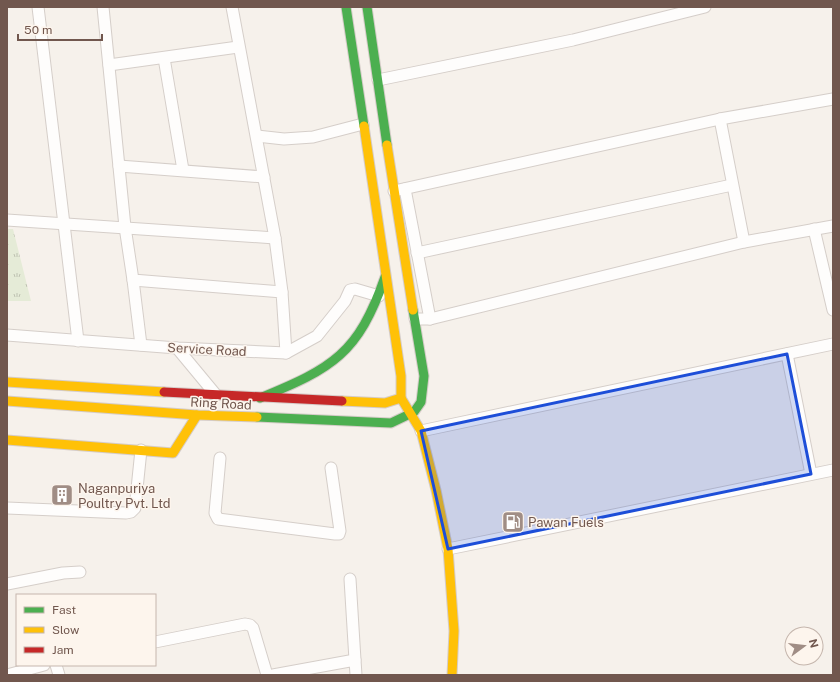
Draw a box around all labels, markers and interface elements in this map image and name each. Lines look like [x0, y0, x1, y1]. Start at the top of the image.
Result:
scale bar [18, 16, 102, 42]
text: 50 m [24, 23, 52, 37]
street label: Service Road [167, 340, 247, 359]
street label: Ring Road [190, 394, 252, 413]
place label: Naganpuriya Poultry Pvt. Ltd [78, 481, 171, 511]
building icon: Naganpuriya Poultry Pvt. Ltd [49, 482, 75, 508]
fuel station icon: Pawan Fuels [500, 509, 526, 535]
place label: Pawan Fuels [528, 515, 604, 530]
legend [16, 594, 156, 666]
text: Fast [52, 603, 77, 617]
text: Slow [52, 623, 80, 637]
north arrow [784, 626, 824, 666]
text: N [807, 638, 821, 649]
text: Jam [52, 643, 74, 657]

